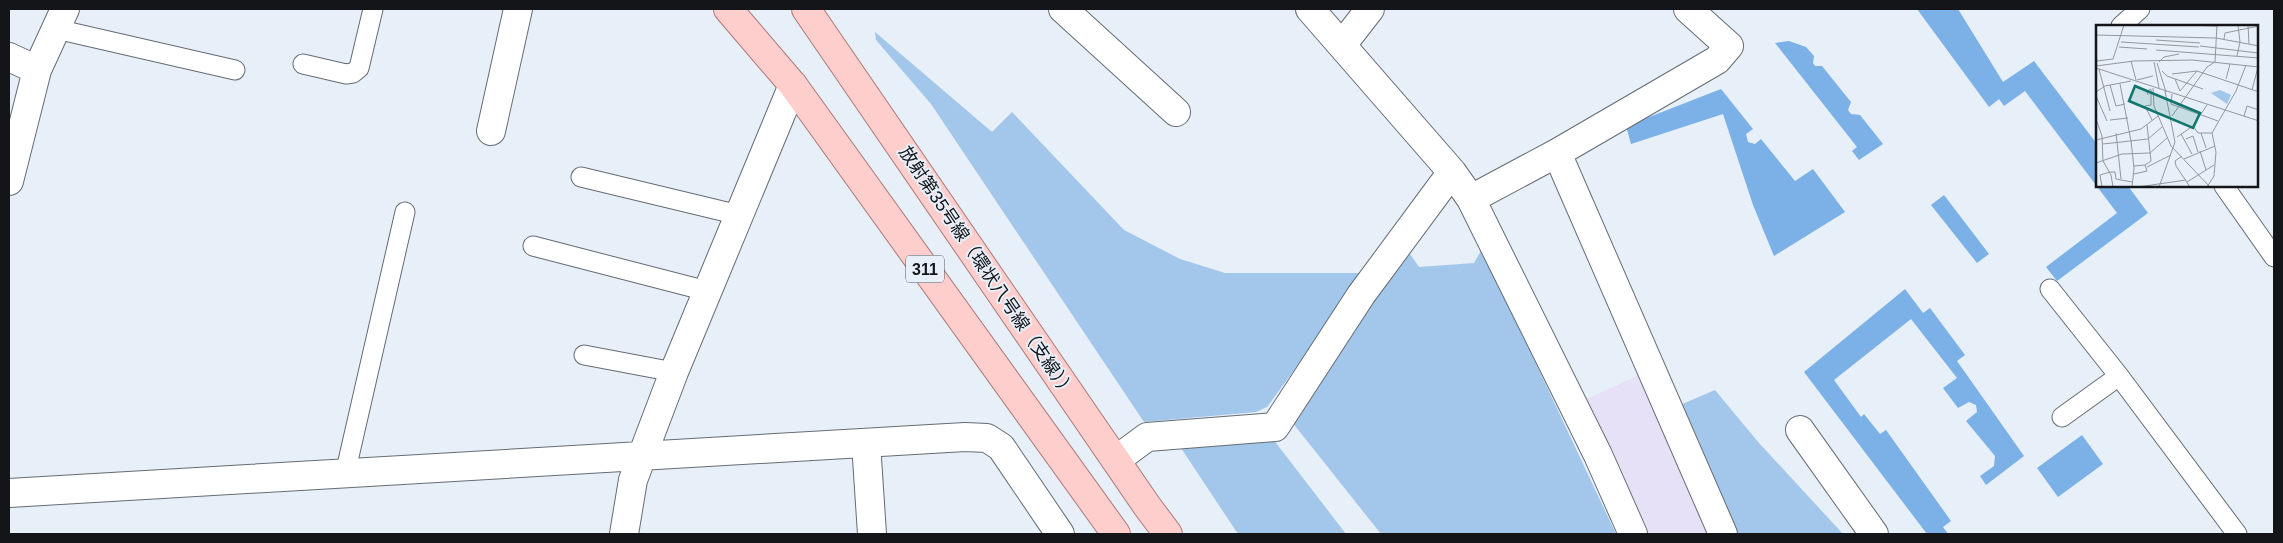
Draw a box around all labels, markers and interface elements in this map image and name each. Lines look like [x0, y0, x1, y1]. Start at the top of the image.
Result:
inset map [2096, 25, 2258, 188]
street label: 放射第35号線（環状八号線（支線）） [895, 142, 1079, 402]
road number: 311 [906, 255, 944, 282]

